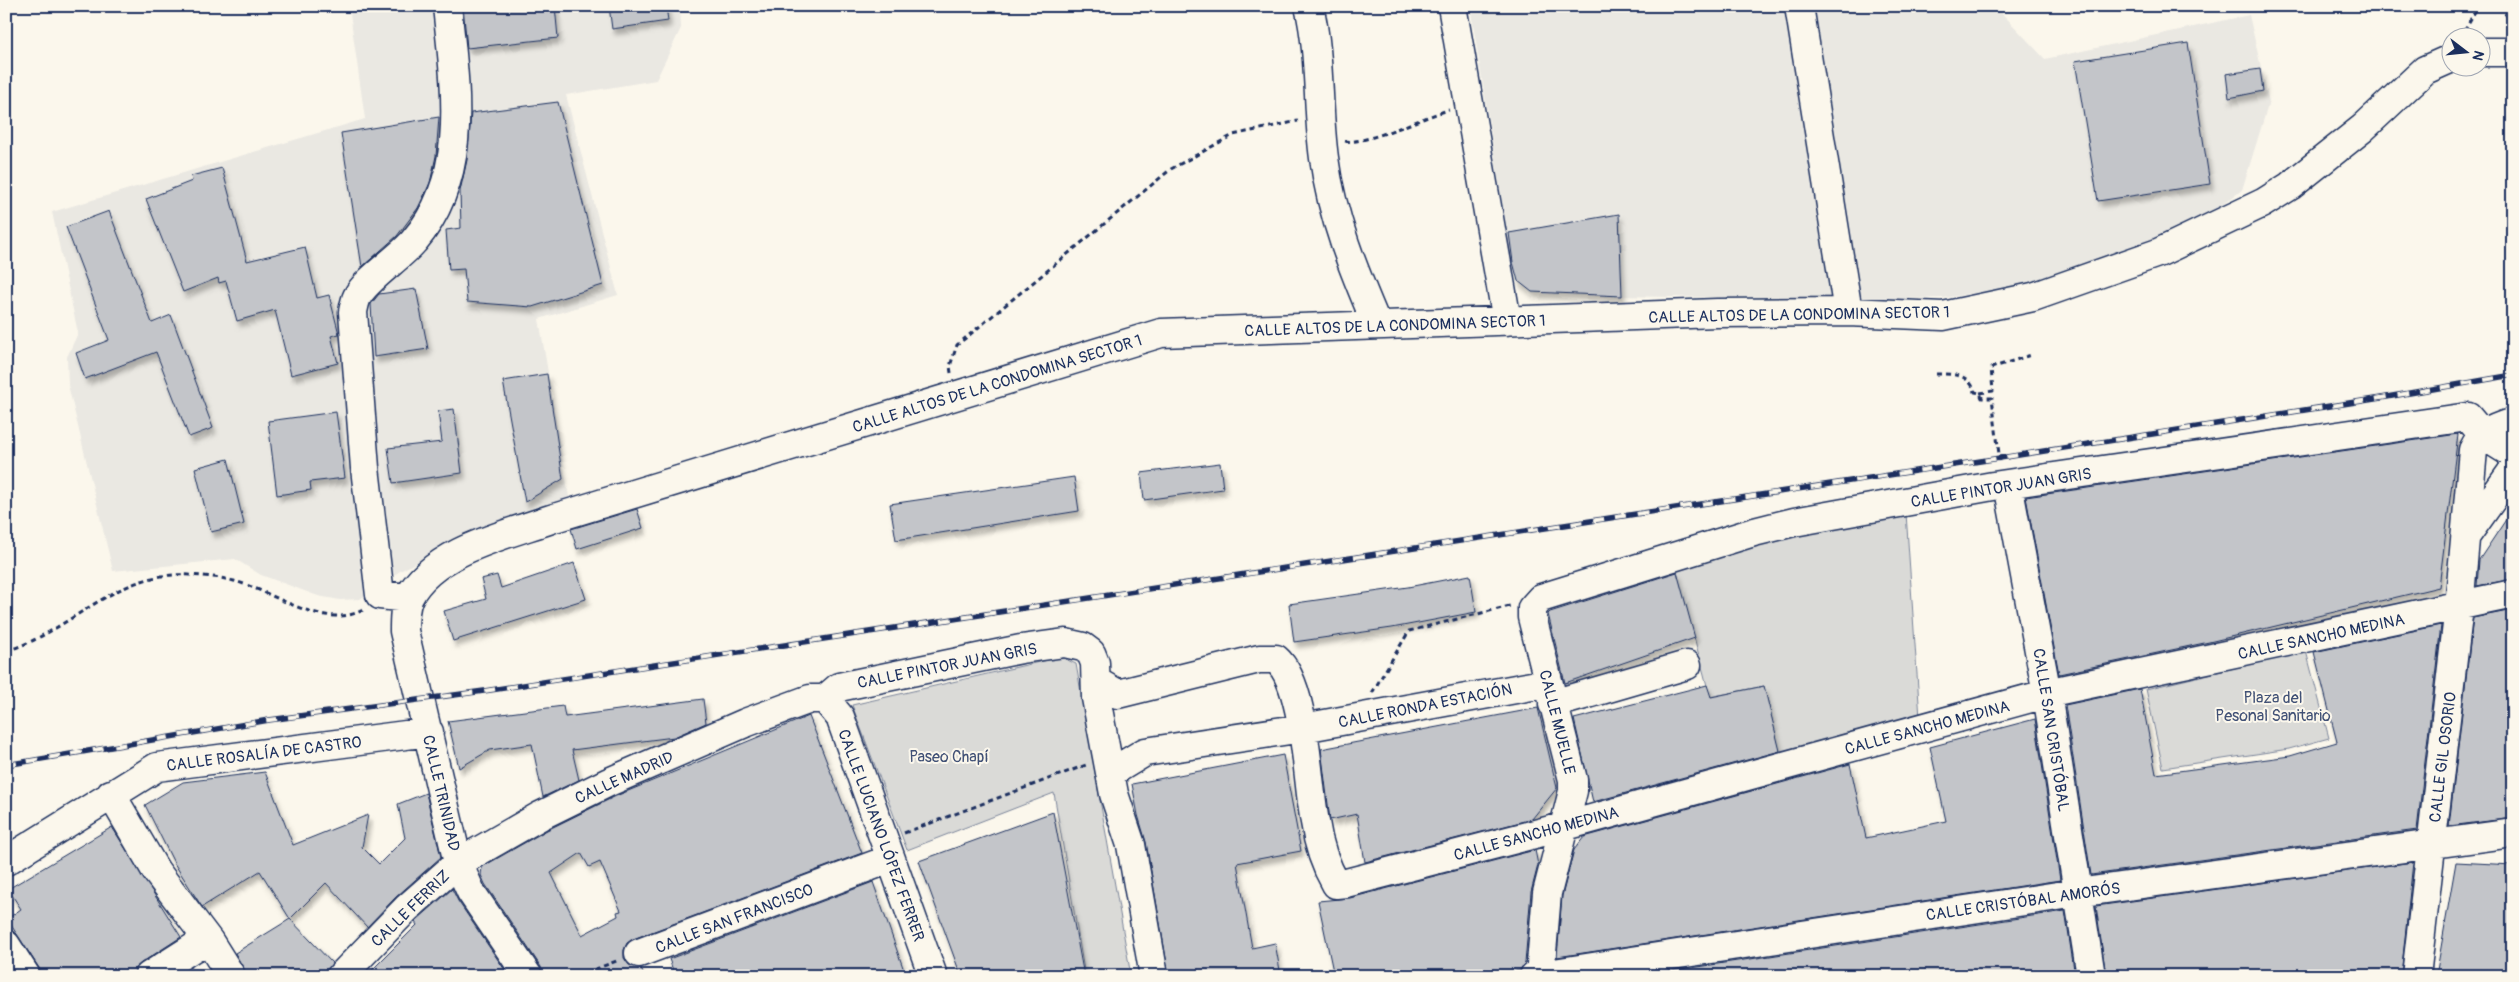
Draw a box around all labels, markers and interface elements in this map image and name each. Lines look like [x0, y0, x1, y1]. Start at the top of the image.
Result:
north arrow [2442, 28, 2492, 78]
text: N [2469, 49, 2487, 62]
street label: CALLE ALTOS DE LA CONDOMINA SECTOR 1 [1648, 302, 1950, 328]
street label: CALLE ALTOS DE LA CONDOMINA SECTOR 1 [1244, 311, 1546, 341]
street label: CALLE ALTOS DE LA CONDOMINA SECTOR 1 [850, 330, 1144, 438]
street label: CALLE PINTOR JUAN GRIS [1909, 464, 2093, 512]
street label: CALLE SANCHO MEDINA [2236, 610, 2406, 664]
street label: CALLE PINTOR JUAN GRIS [856, 639, 1039, 693]
street label: CALLE SAN CRISTÓBAL [2028, 647, 2075, 813]
street label: CALLE MUELLE [1534, 668, 1580, 777]
street label: CALLE RONDA ESTACIÓN [1336, 678, 1514, 733]
park label: Plaza del Pesonal Sanitario [2215, 688, 2331, 726]
street label: CALLE GIL OSORIO [2425, 691, 2461, 823]
street label: CALLE SANCHO MEDINA [1843, 696, 2012, 760]
street label: CALLE LUCIANO LÓPEZ FERRER [833, 726, 930, 944]
street label: CALLE ROSALÍA DE CASTRO [165, 732, 363, 776]
street label: CALLE TRINIDAD [418, 733, 464, 853]
street label: CALLE MADRID [572, 747, 677, 809]
park label: Paseo Chapí [909, 747, 989, 767]
street label: CALLE SANCHO MEDINA [1452, 802, 1621, 866]
street label: CALLE FERRIZ [367, 866, 454, 951]
street label: CALLE CRISTÓBAL AMORÓS [1924, 877, 2122, 926]
street label: CALLE SAN FRANCISCO [653, 880, 816, 958]

